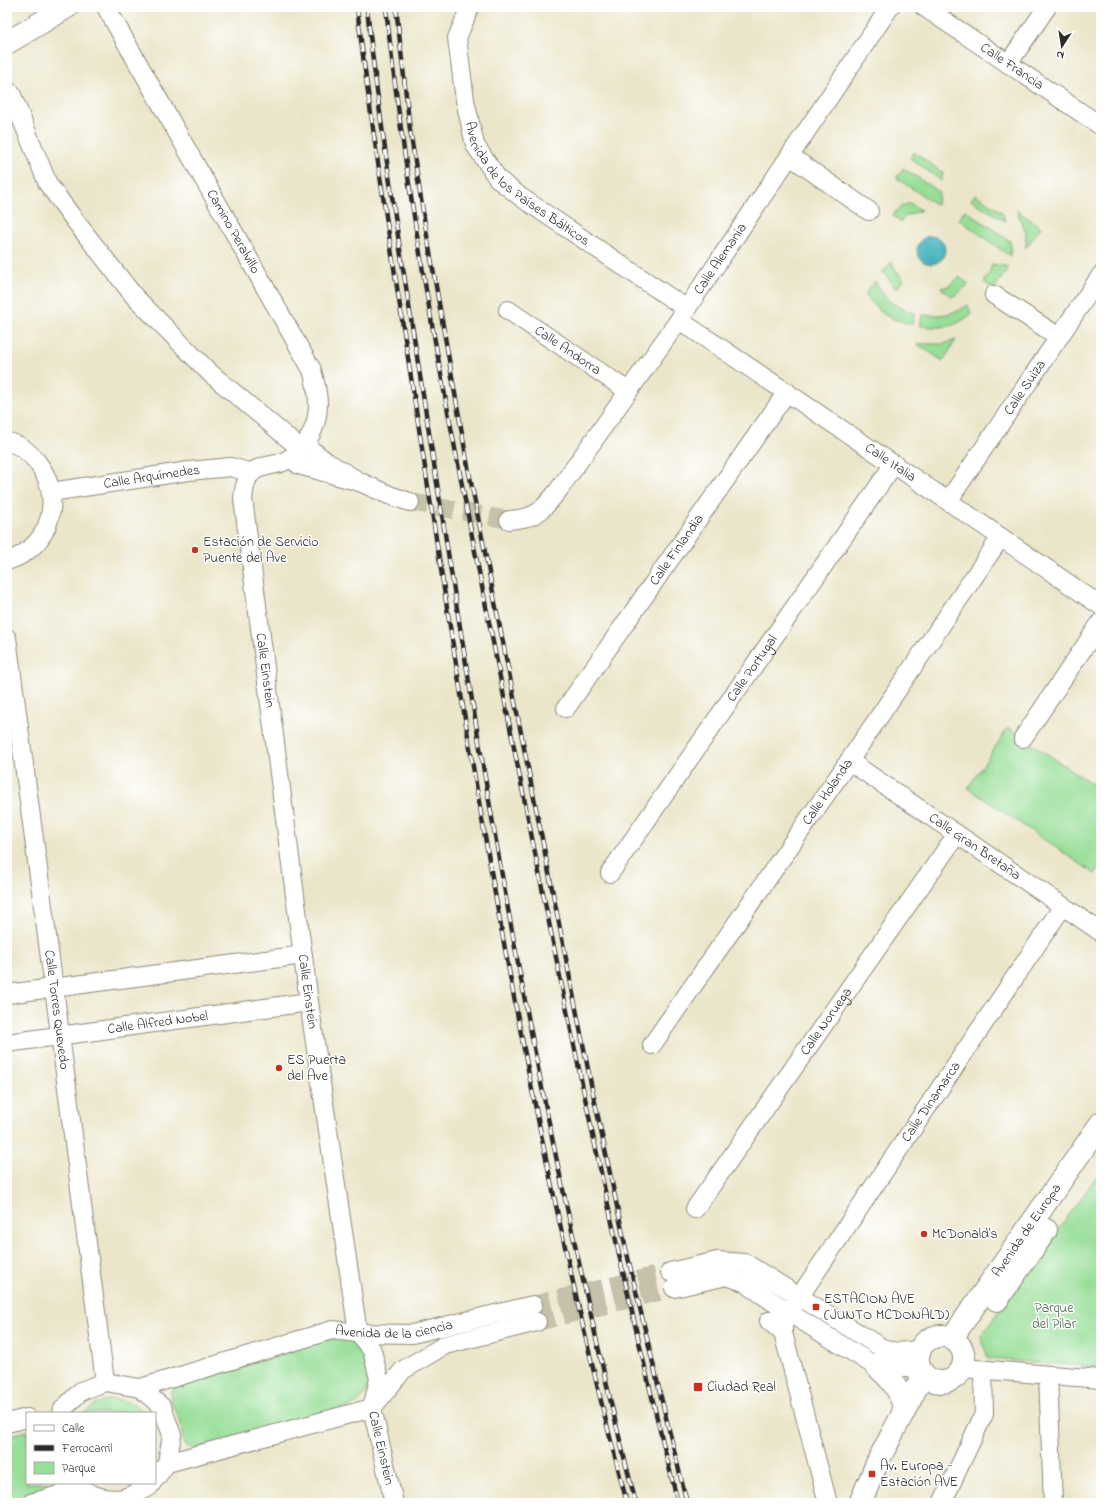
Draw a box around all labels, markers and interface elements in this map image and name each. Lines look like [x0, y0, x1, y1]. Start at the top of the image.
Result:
north arrow [1042, 26, 1082, 66]
street label: Calle Francia [976, 37, 1048, 95]
text: N [1055, 46, 1065, 63]
street label: Avenida de los Países Bálticos [460, 119, 594, 251]
street label: Camino Peralvillo [201, 185, 266, 277]
street label: Calle Alemania [689, 219, 752, 299]
street label: Calle Andorra [530, 320, 605, 380]
street label: Calle Suiza [999, 356, 1051, 419]
street label: Calle Italia [861, 438, 920, 487]
street label: Calle Arquímedes [102, 459, 201, 494]
street label: Calle Finlandia [644, 510, 709, 590]
place label: Estación de Servicio Puente del Ave [203, 532, 318, 569]
marker: Estación de Servicio Puente del Ave [190, 545, 200, 555]
street label: Calle Portugal [721, 631, 783, 706]
street label: Calle Einstein [250, 632, 281, 709]
street label: Calle Holanda [797, 754, 858, 830]
street label: Calle Gran Bretaña [924, 807, 1025, 885]
street label: Calle Torres Quevedo [38, 948, 75, 1071]
street label: Calle Einstein [292, 953, 323, 1030]
street label: Calle Noruega [795, 983, 857, 1060]
street label: Calle Alfred Nobel [106, 1005, 209, 1040]
place label: ES Puerta del Ave [287, 1050, 346, 1087]
street label: Calle Dinamarca [896, 1057, 966, 1146]
marker: ES Puerta del Ave [274, 1063, 284, 1073]
street label: Avenida de Europa [987, 1179, 1067, 1282]
place label: McDonald's [932, 1224, 998, 1245]
marker: McDonald's [919, 1229, 929, 1239]
place label: ESTACION AVE (JUNTO MCDONALD) [824, 1289, 949, 1326]
park label: Parque del Pilar [1032, 1298, 1077, 1335]
marker: ESTACION AVE (JUNTO MCDONALD) [811, 1302, 821, 1312]
street label: Avenida de la ciencia [334, 1314, 455, 1344]
place label: Ciudad Real [707, 1377, 776, 1398]
marker: Ciudad Real [692, 1381, 704, 1393]
street label: Calle Einstein [363, 1409, 400, 1487]
legend [26, 1412, 156, 1484]
text: Calle [62, 1420, 85, 1438]
text: Ferrocarril [61, 1440, 112, 1458]
place label: Av. Europa - Estación AVE [880, 1456, 958, 1493]
text: Parque [62, 1460, 96, 1478]
marker: Av. Europa - Estación AVE [867, 1469, 877, 1479]

